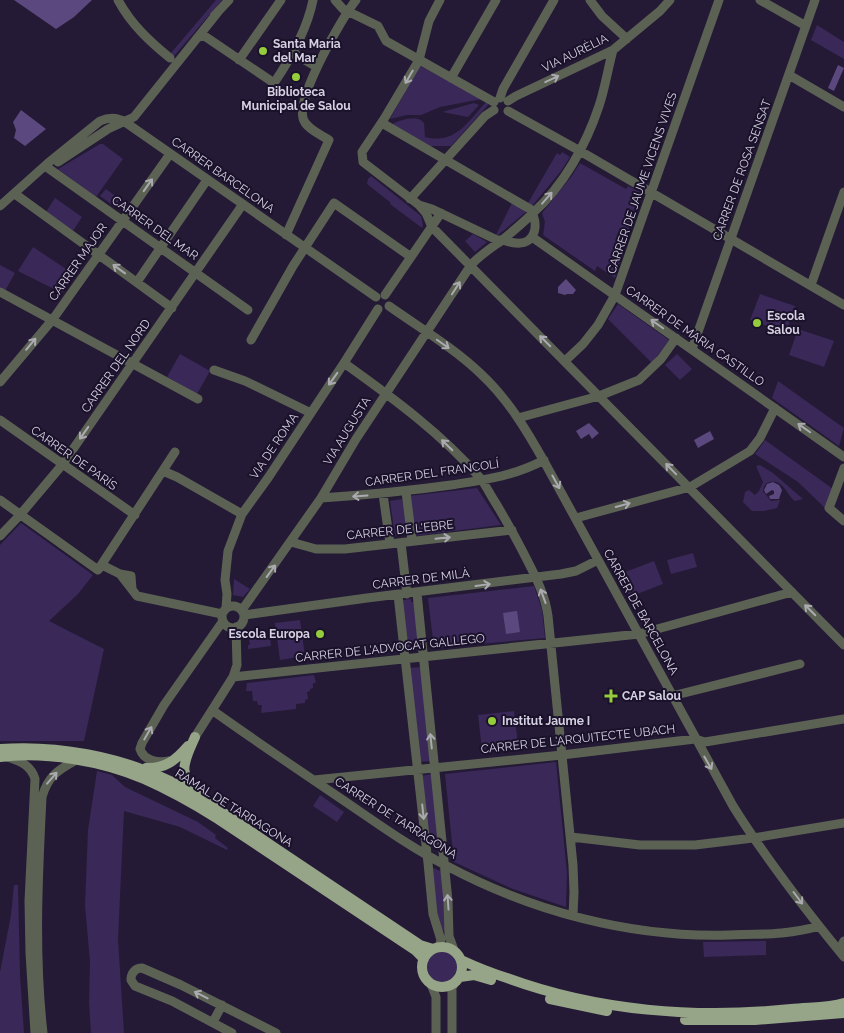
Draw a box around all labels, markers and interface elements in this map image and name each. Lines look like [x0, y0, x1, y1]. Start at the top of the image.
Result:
street label: VIA AURÈLIA [540, 31, 610, 75]
place label: Santa Maria del Mar [273, 37, 341, 65]
marker: Santa Maria del Mar [257, 45, 269, 57]
one-way arrow [403, 69, 413, 84]
marker: Biblioteca Municipal de Salou [290, 71, 302, 83]
one-way arrow [544, 74, 559, 84]
place label: Biblioteca Municipal de Salou [241, 85, 351, 113]
street label: CARRER DE JAUME VICENS VIVES [604, 90, 680, 276]
street label: CARRER DE ROSA SENSAT [710, 97, 774, 243]
street label: CARRER BARCELONA [169, 134, 277, 216]
one-way arrow [143, 178, 153, 192]
one-way arrow [541, 192, 553, 205]
street label: CARRER DEL MAR [109, 193, 201, 263]
street label: CARRER MAJOR [46, 220, 110, 303]
one-way arrow [112, 264, 126, 274]
one-way arrow [451, 282, 461, 296]
street label: CARRER DE MARIA CASTILLO [623, 283, 767, 389]
place label: Escola Salou [767, 309, 805, 337]
street label: CARRER DEL NORD [79, 316, 154, 415]
marker: Escola Salou [751, 317, 763, 329]
one-way arrow [651, 319, 664, 330]
one-way arrow [539, 334, 551, 347]
one-way arrow [26, 338, 37, 351]
one-way arrow [436, 339, 450, 349]
one-way arrow [328, 372, 338, 386]
street label: VIA AUGUSTA [320, 394, 374, 468]
street label: VIA DE ROMA [247, 410, 301, 482]
street label: CARRER DE PARÍS [28, 423, 120, 493]
one-way arrow [797, 423, 811, 433]
one-way arrow [79, 425, 89, 439]
one-way arrow [441, 439, 454, 451]
street label: CARRER DEL FRANCOLÍ [364, 457, 500, 489]
one-way arrow [665, 463, 678, 475]
one-way arrow [551, 474, 561, 488]
one-way arrow [352, 491, 368, 500]
one-way arrow [614, 500, 630, 510]
street label: CARRER DE L'EBRE [346, 517, 454, 543]
one-way arrow [435, 533, 451, 543]
street label: CARRER DE BARCELONA [601, 547, 681, 677]
one-way arrow [266, 564, 276, 578]
street label: CARRER DE MILÀ [372, 566, 470, 592]
one-way arrow [475, 579, 491, 589]
one-way arrow [538, 589, 547, 604]
one-way arrow [804, 604, 816, 616]
place label: Escola Europa [228, 627, 310, 641]
marker: Escola Europa [314, 628, 326, 640]
street label: CARRER DE L'ADVOCAT GALLEGO [295, 631, 485, 665]
marker: CAP Salou [604, 689, 618, 703]
place label: CAP Salou [622, 689, 681, 703]
place label: Institut Jaume I [502, 714, 590, 728]
marker: Institut Jaume I [486, 715, 498, 727]
street label: CARRER DE L'ARQUITECTE UBACH [480, 722, 676, 756]
one-way arrow [143, 727, 153, 741]
one-way arrow [427, 733, 436, 749]
one-way arrow [704, 755, 714, 770]
street label: RAMAL DE TARRAGONA [173, 766, 295, 850]
one-way arrow [46, 771, 58, 784]
street label: CARRER DE TARRAGONA [332, 775, 460, 861]
one-way arrow [418, 803, 428, 819]
one-way arrow [793, 891, 803, 905]
one-way arrow [443, 895, 453, 911]
one-way arrow [195, 990, 209, 1000]

